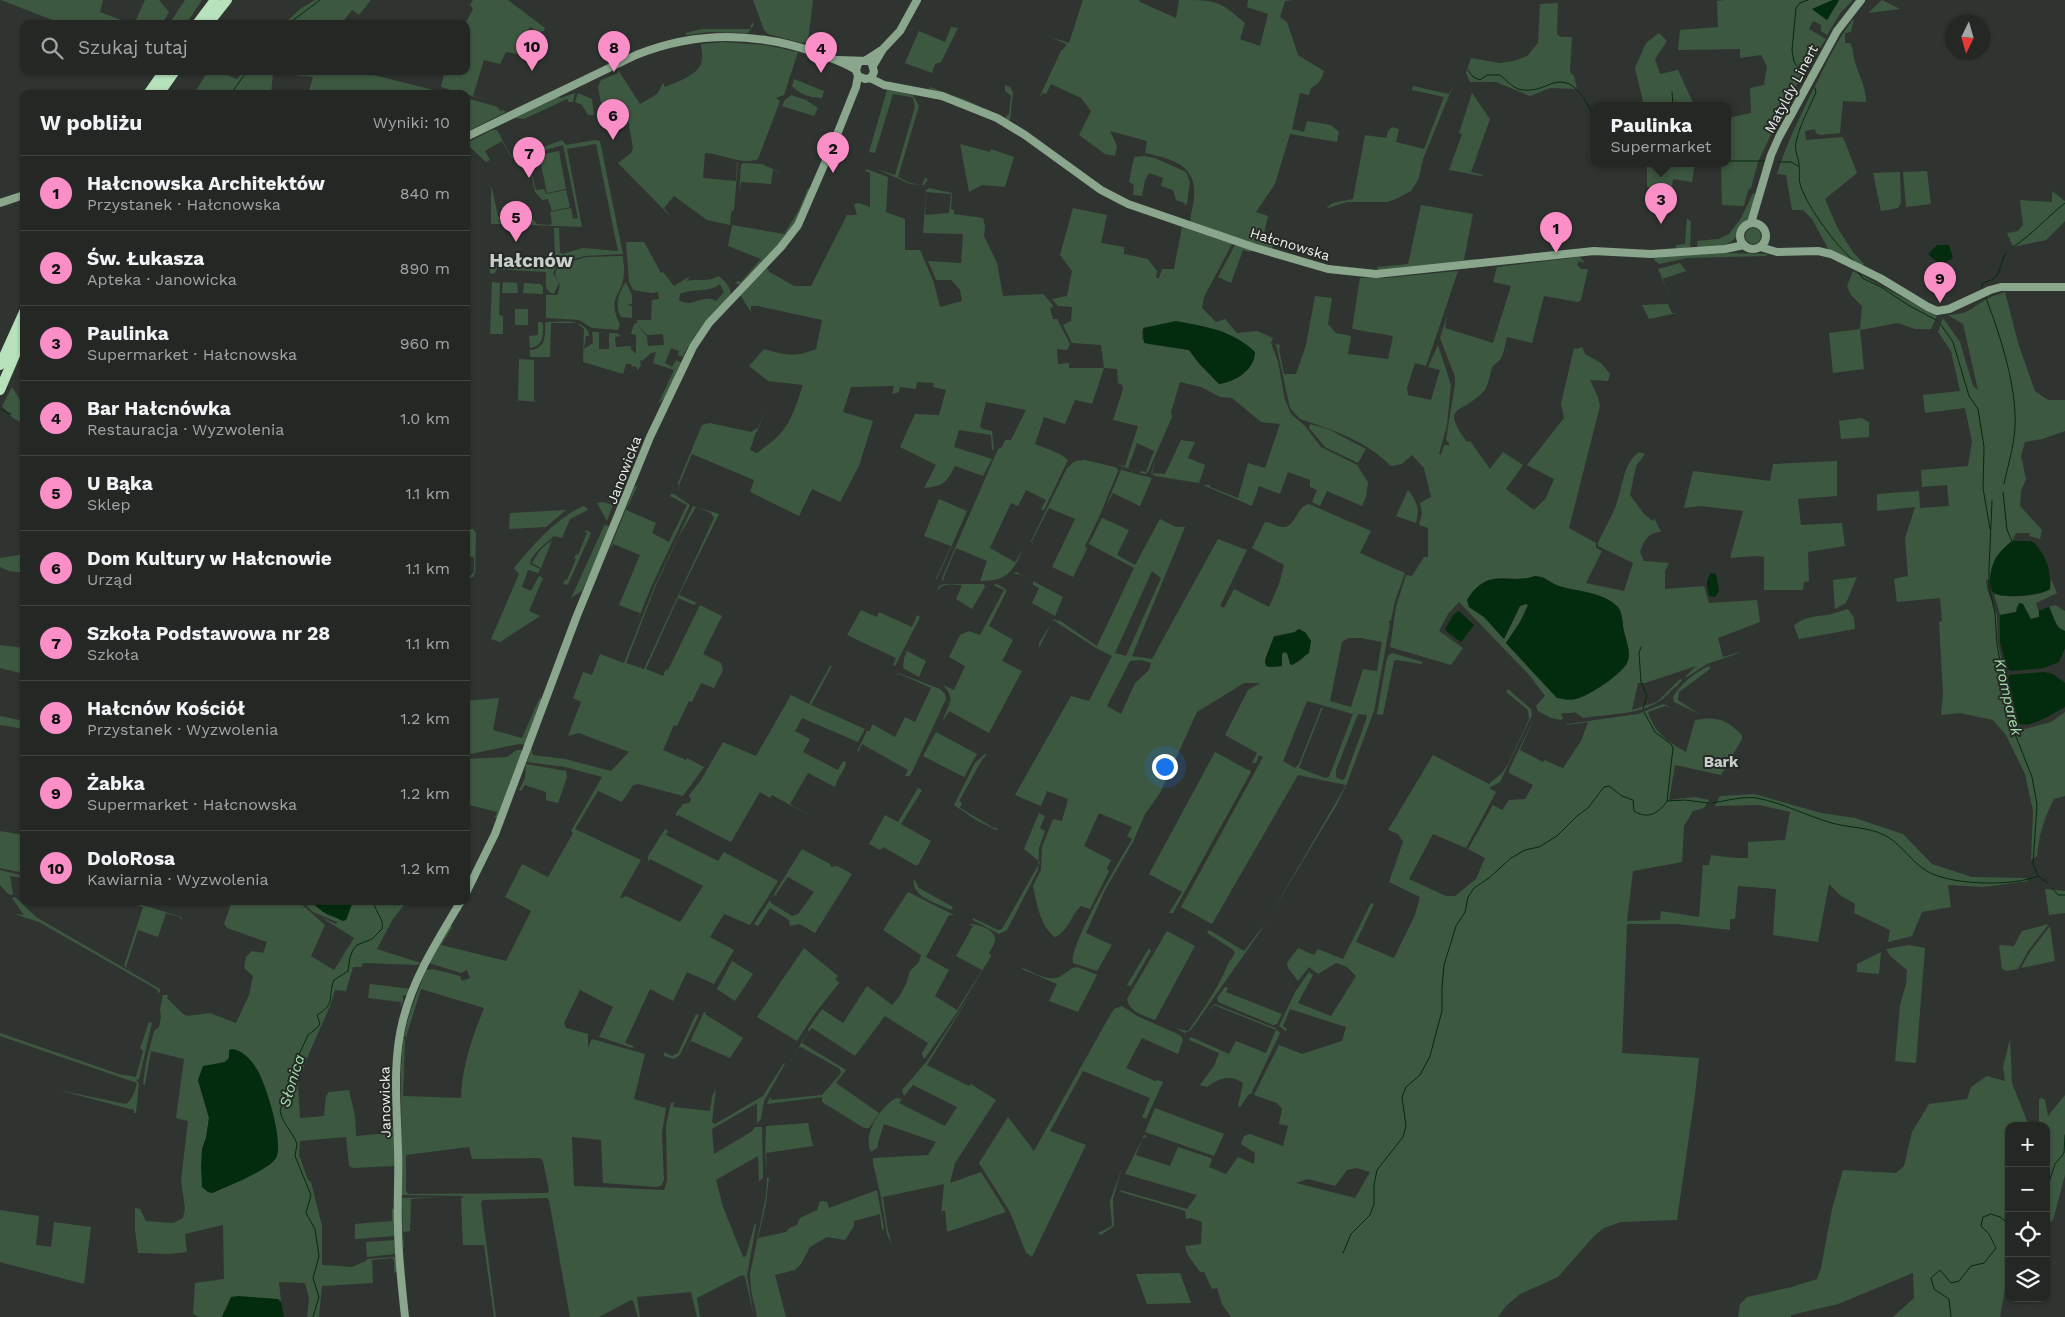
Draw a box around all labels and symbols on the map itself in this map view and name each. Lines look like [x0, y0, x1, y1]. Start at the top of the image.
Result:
north arrow [1945, 15, 1990, 60]
pin: 10 [516, 30, 548, 71]
pin: 8 [598, 31, 630, 72]
pin: 4 [805, 32, 837, 73]
street label: Matyldy Linert [1761, 42, 1821, 136]
pin: 6 [597, 99, 629, 140]
pin: 2 [817, 132, 849, 173]
pin: 7 [513, 137, 545, 178]
pin: 3 [1645, 183, 1677, 224]
pin: 5 [500, 201, 532, 242]
pin: 1 [1540, 212, 1572, 253]
street label: Hałcnowska [1248, 224, 1332, 264]
district label: Hałcnów [489, 249, 573, 272]
pin: 9 [1924, 262, 1956, 303]
street label: Janowicka [604, 434, 644, 506]
water label: Kromparek [1990, 657, 2026, 738]
district label: Bark [1704, 753, 1739, 771]
your location [1152, 754, 1178, 780]
water label: Słonica [276, 1053, 308, 1109]
street label: Janowicka [376, 1066, 394, 1138]

